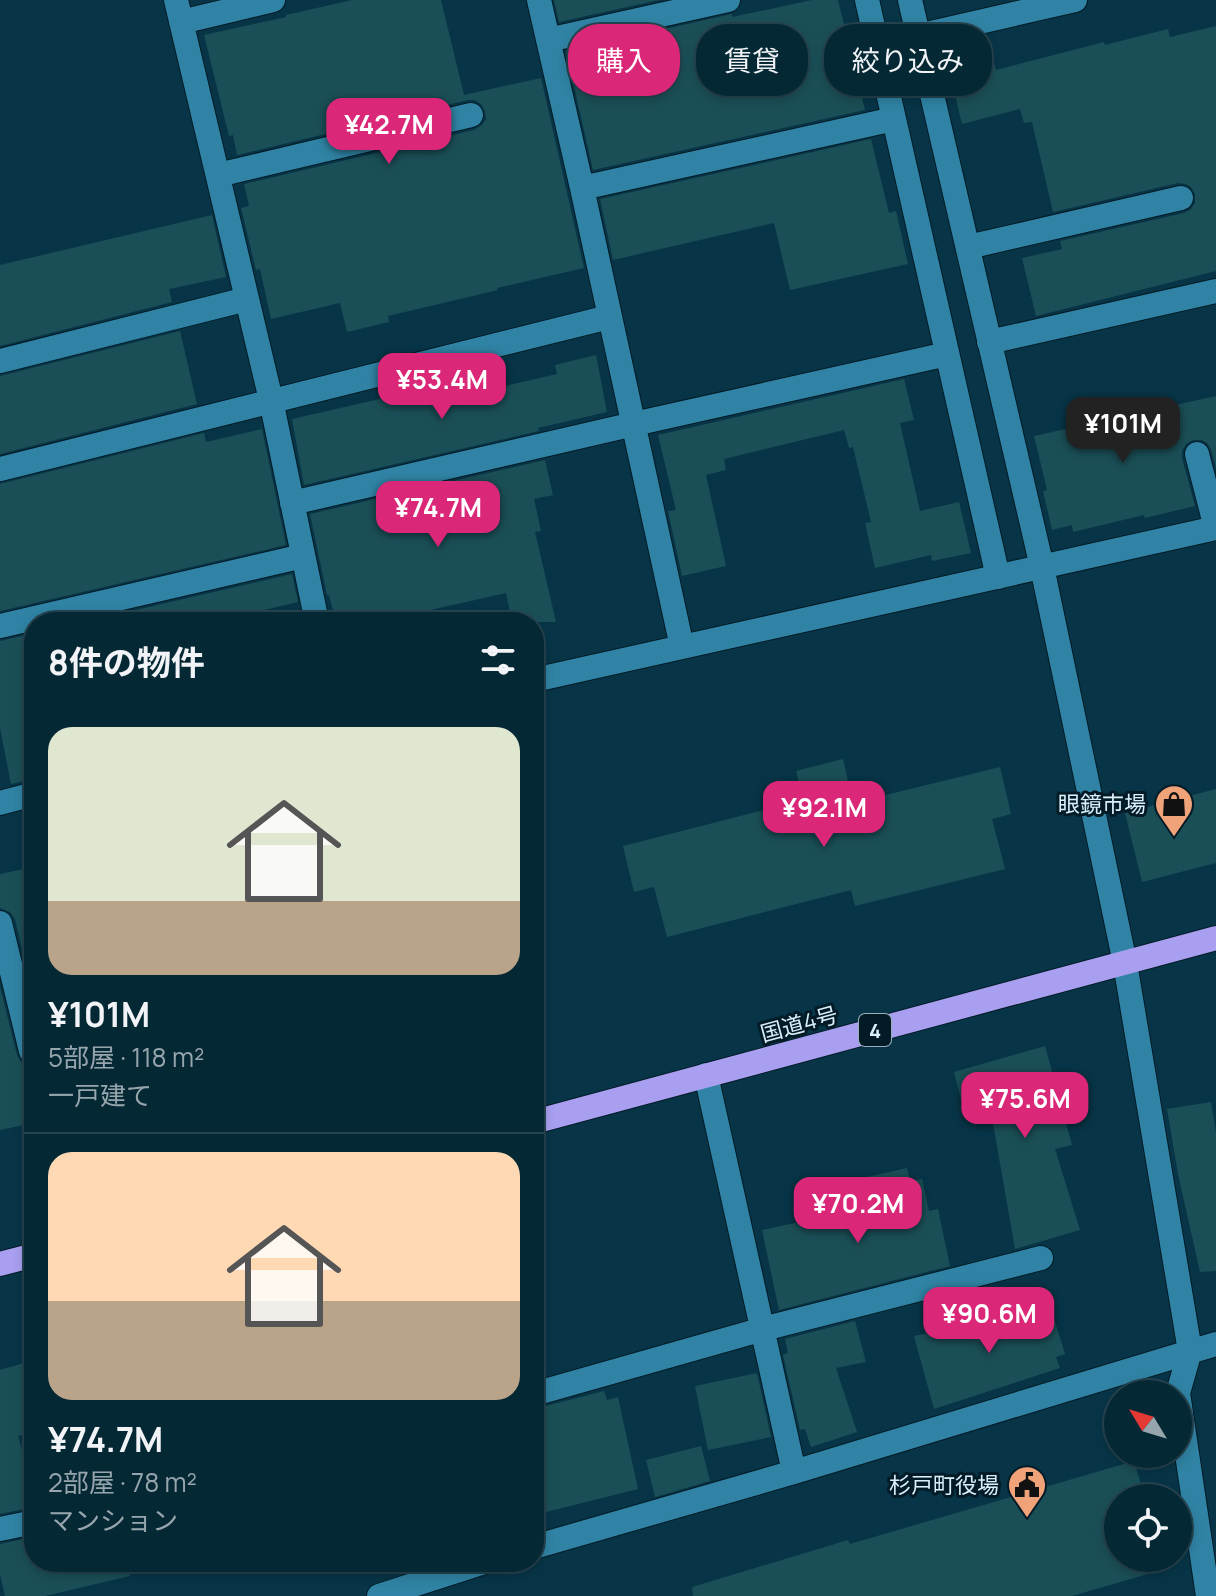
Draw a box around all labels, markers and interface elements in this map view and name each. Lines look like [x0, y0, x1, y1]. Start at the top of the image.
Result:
chip: 購入 [568, 24, 680, 96]
chip: 賃貸 [696, 24, 808, 96]
chip: 絞り込み [824, 24, 992, 96]
pin: ¥42.7M [324, 98, 454, 166]
text: ¥42.7M [344, 106, 434, 142]
pin: ¥53.4M [377, 353, 507, 421]
text: ¥53.4M [396, 361, 488, 397]
pin: ¥101M [1067, 397, 1179, 465]
text: ¥101M [1084, 405, 1162, 441]
pin: ¥74.7M [373, 481, 503, 549]
text: ¥74.7M [394, 489, 482, 525]
icon: filters [476, 638, 520, 682]
text: 8件の物件 [48, 639, 205, 685]
icon: home [212, 779, 356, 923]
pin: ¥92.1M [759, 781, 889, 849]
shop icon: 眼鏡市場 [1153, 783, 1195, 838]
text: ¥92.1M [781, 789, 867, 825]
place label: 眼鏡市場 [1058, 789, 1146, 819]
text: ¥101M [48, 991, 150, 1037]
street label: 国道4号 [757, 999, 841, 1049]
road number: 4 [859, 1014, 891, 1046]
text: 5部屋 · 118 m² [48, 1039, 204, 1075]
pin: ¥75.6M [960, 1072, 1090, 1140]
text: 一戸建て [48, 1077, 152, 1113]
text: ¥75.6M [979, 1080, 1071, 1116]
pin: ¥70.2M [793, 1177, 923, 1245]
text: ¥70.2M [812, 1185, 904, 1221]
icon: home [212, 1204, 356, 1348]
pin: ¥90.6M [924, 1287, 1054, 1355]
text: ¥90.6M [941, 1295, 1037, 1331]
north arrow [1104, 1380, 1192, 1468]
map controls [1104, 1380, 1192, 1572]
text: ¥74.7M [48, 1416, 163, 1462]
text: 2部屋 · 78 m² [48, 1464, 197, 1500]
public building icon: 杉戸町役場 [1006, 1464, 1048, 1519]
place label: 杉戸町役場 [889, 1470, 999, 1500]
button: locate [1104, 1484, 1192, 1572]
text: マンション [48, 1502, 178, 1538]

